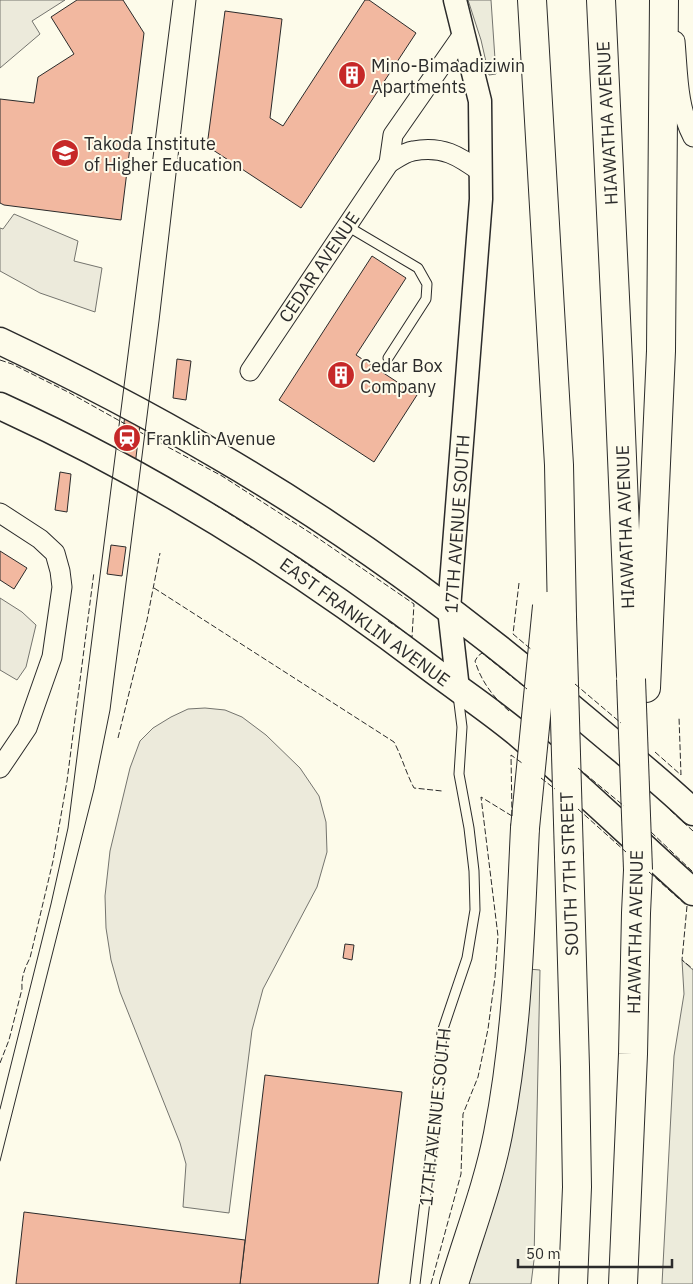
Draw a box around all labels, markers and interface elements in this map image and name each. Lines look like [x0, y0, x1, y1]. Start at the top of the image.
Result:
street label: HIAWATHA AVENUE [591, 40, 623, 206]
place label: Mino-Bimaadiziwin Apartments [371, 54, 525, 98]
building icon: Mino-Bimaadiziwin Apartments [337, 60, 367, 90]
place label: Takoda Institute of Higher Education [84, 132, 243, 176]
school or university icon: Takoda Institute of Higher Education [50, 138, 80, 168]
street label: CEDAR AVENUE [274, 207, 364, 327]
place label: Cedar Box Company [360, 354, 443, 398]
building icon: Cedar Box Company [326, 360, 356, 390]
station icon: Franklin Avenue [112, 423, 142, 453]
place label: Franklin Avenue [146, 427, 276, 450]
street label: 17TH AVENUE SOUTH [439, 434, 475, 614]
street label: HIAWATHA AVENUE [611, 445, 639, 609]
street label: EAST FRANKLIN AVENUE [275, 552, 455, 692]
street label: SOUTH 7TH STREET [555, 792, 583, 956]
street label: HIAWATHA AVENUE [622, 850, 648, 1014]
street label: 17TH AVENUE SOUTH [414, 1027, 456, 1207]
scale bar [518, 1236, 672, 1268]
text: 50 m [526, 1244, 561, 1263]

